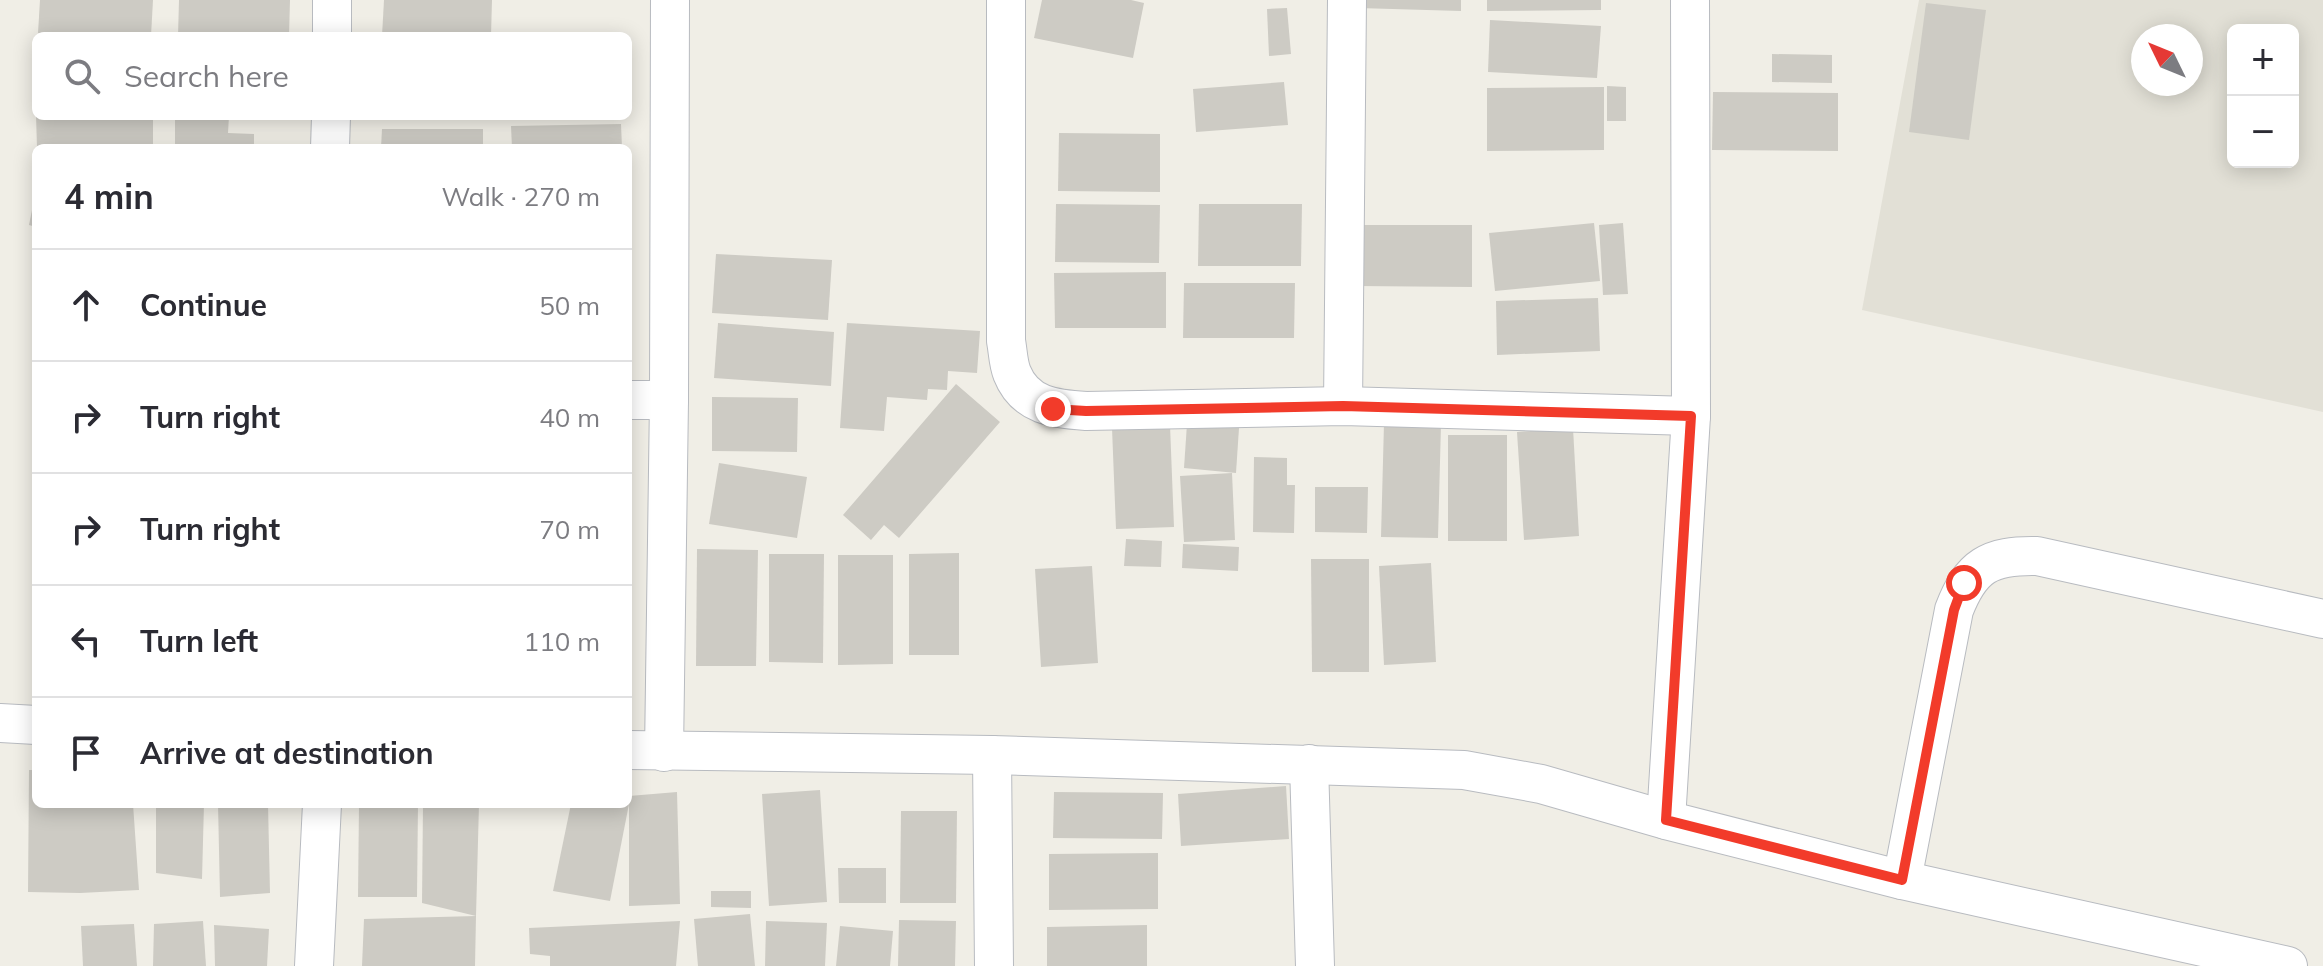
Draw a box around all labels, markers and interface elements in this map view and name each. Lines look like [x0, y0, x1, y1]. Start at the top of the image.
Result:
north arrow [2131, 24, 2203, 96]
map controls [2227, 24, 2299, 168]
button: + [2227, 24, 2299, 96]
search box [32, 32, 632, 120]
icon: search [60, 54, 104, 98]
text: Search here [124, 57, 289, 95]
button: − [2227, 96, 2299, 168]
text: 4 min [64, 175, 154, 218]
text: Walk · 270 m [441, 180, 600, 213]
icon: ahead [64, 283, 108, 327]
text: Continue [140, 286, 267, 324]
text: 50 m [539, 289, 600, 322]
route end [1035, 391, 1071, 427]
icon: right [64, 395, 108, 439]
text: Turn right [140, 398, 280, 436]
text: 40 m [539, 401, 600, 434]
icon: right [64, 507, 108, 551]
text: Turn right [140, 510, 280, 548]
text: 70 m [539, 513, 600, 546]
route start [1946, 565, 1982, 601]
icon: left [64, 619, 108, 663]
text: Turn left [140, 622, 258, 660]
text: 110 m [524, 625, 600, 658]
icon: arrive [64, 731, 108, 775]
text: Arrive at destination [140, 734, 434, 772]

